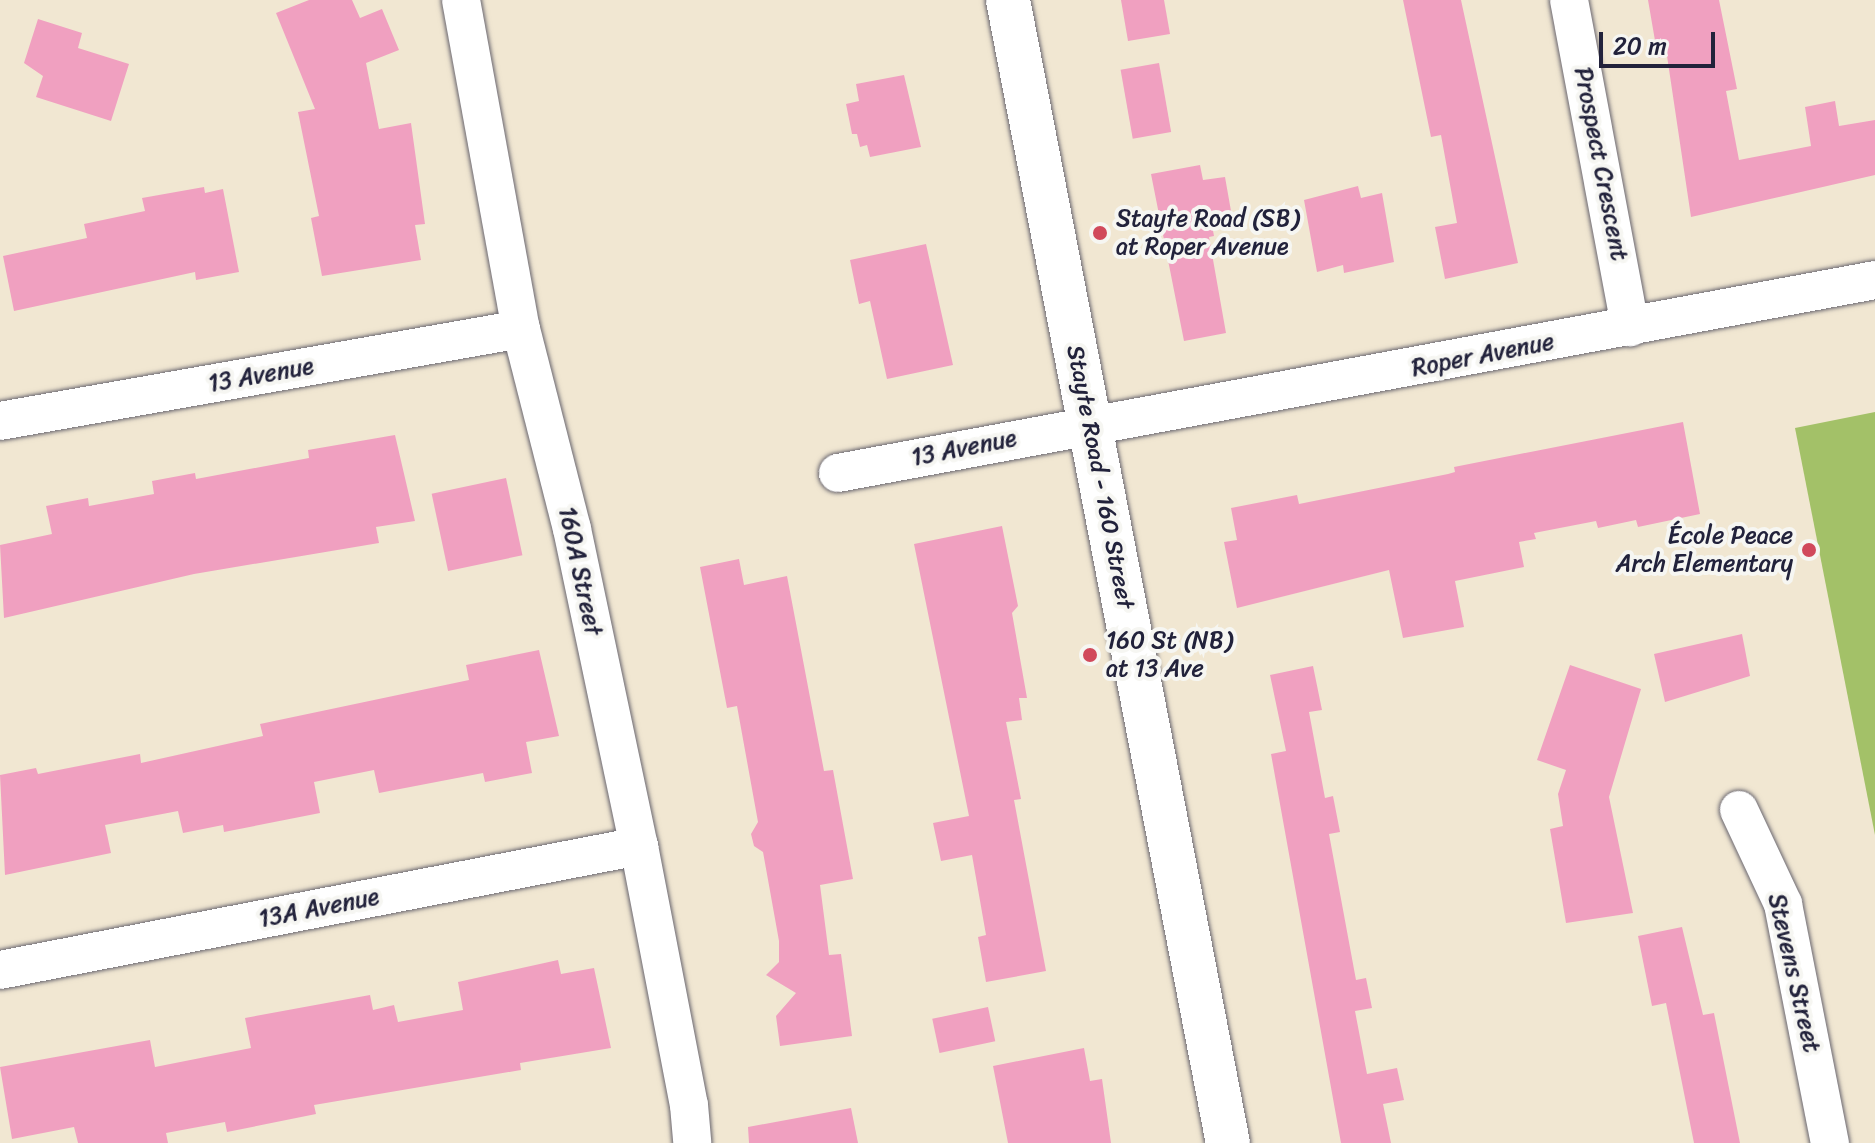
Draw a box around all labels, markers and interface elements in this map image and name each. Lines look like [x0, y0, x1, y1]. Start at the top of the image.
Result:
scale bar [1603, 16, 1719, 66]
text: 20 m [1613, 25, 1667, 67]
street label: Prospect Crescent [1568, 64, 1634, 264]
place label: Stayte Road (SB) at Roper Avenue [1116, 205, 1299, 261]
marker: Stayte Road (SB) at Roper Avenue [1091, 224, 1109, 242]
street label: Roper Avenue [1409, 327, 1557, 383]
street label: Stayte Road - 160 Street [1060, 342, 1140, 612]
street label: 13 Avenue [206, 352, 316, 398]
street label: 13 Avenue [909, 424, 1019, 472]
street label: 160A Street [552, 504, 608, 638]
place label: École Peace Arch Elementary [1616, 522, 1793, 578]
marker: École Peace Arch Elementary [1800, 541, 1818, 559]
place label: 160 St (NB) at 13 Ave [1106, 627, 1232, 683]
marker: 160 St (NB) at 13 Ave [1081, 646, 1099, 664]
street label: 13A Avenue [256, 882, 382, 934]
street label: Stevens Street [1762, 891, 1826, 1055]

